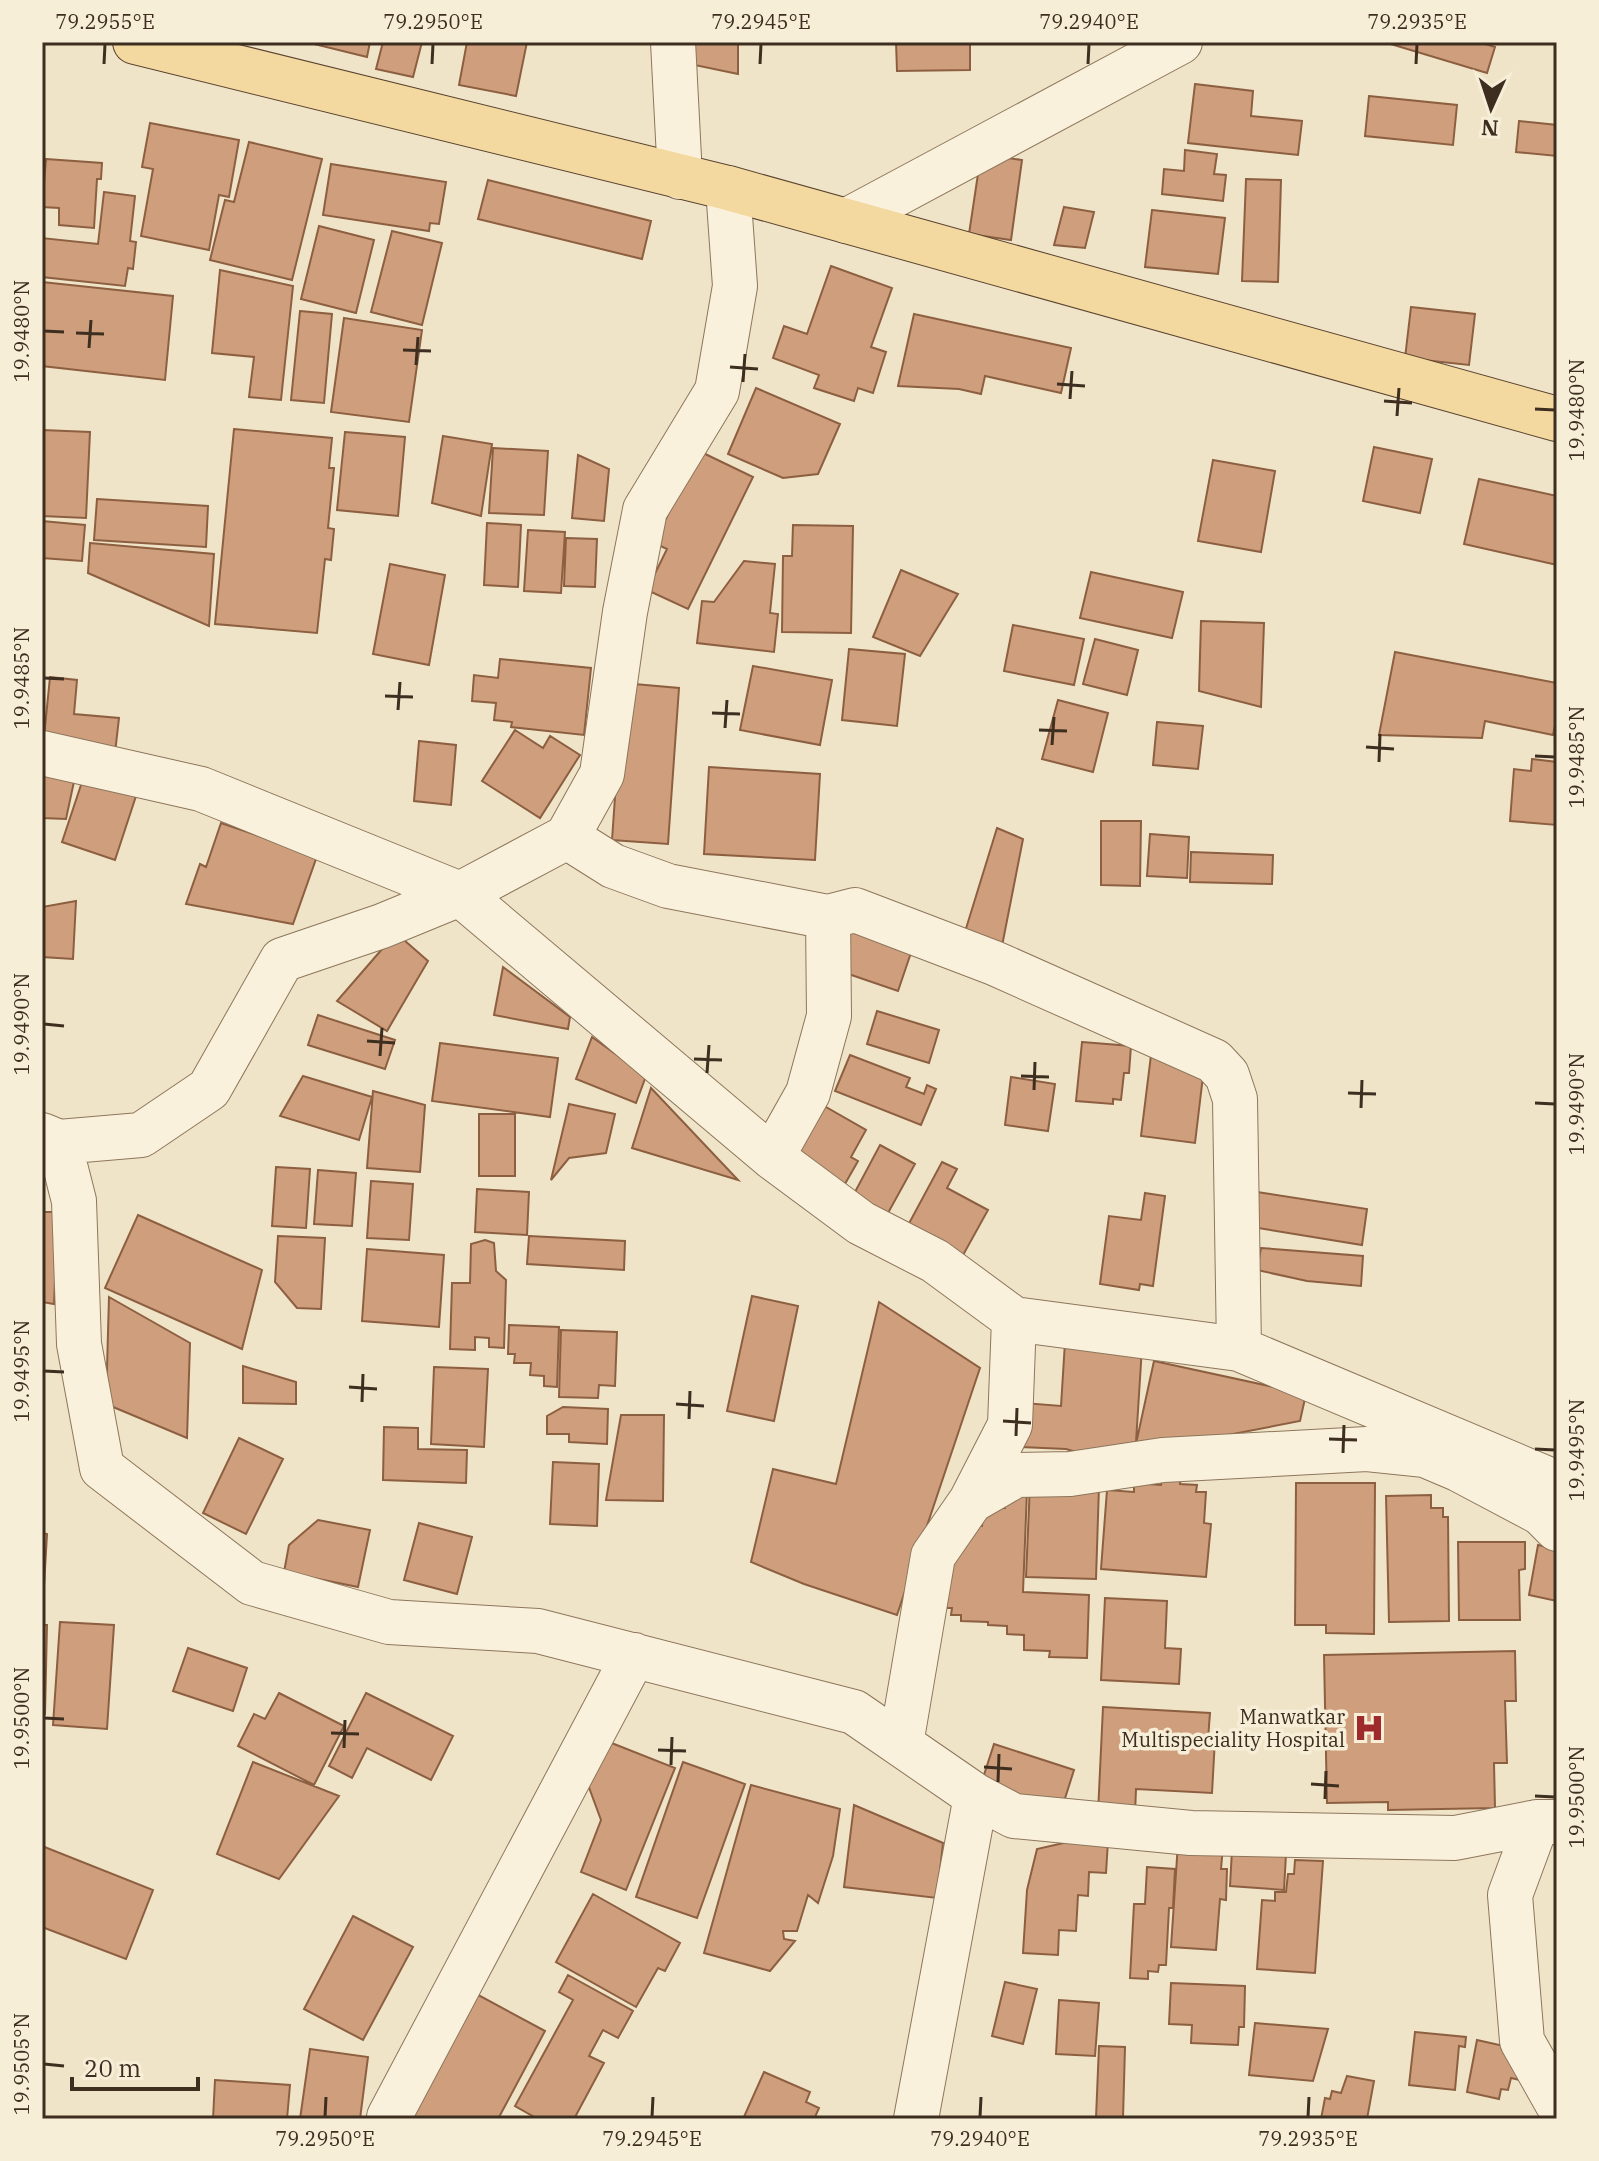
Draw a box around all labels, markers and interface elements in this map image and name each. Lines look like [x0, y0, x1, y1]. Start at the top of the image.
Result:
text: 79.2955°E [55, 8, 155, 35]
text: 79.2950°E [383, 8, 483, 35]
text: 79.2945°E [711, 8, 811, 35]
text: 79.2940°E [1039, 8, 1139, 35]
text: 79.2935°E [1367, 8, 1467, 35]
north arrow [1451, 68, 1531, 148]
text: N [1480, 114, 1499, 143]
text: 19.9480°N [8, 280, 35, 382]
text: 19.9480°N [1563, 359, 1590, 461]
text: 19.9485°N [8, 627, 35, 729]
text: 19.9485°N [1563, 706, 1590, 808]
text: 19.9490°N [8, 973, 35, 1075]
text: 19.9490°N [1563, 1053, 1590, 1155]
text: 19.9495°N [8, 1320, 35, 1422]
text: 19.9495°N [1563, 1399, 1590, 1501]
text: 19.9500°N [8, 1667, 35, 1769]
place label: Manwatkar Multispeciality Hospital [1121, 1703, 1345, 1753]
hospital icon: Manwatkar Multispeciality Hospital [1352, 1711, 1386, 1745]
text: 19.9500°N [1563, 1746, 1590, 1848]
text: 19.9505°N [8, 2013, 35, 2115]
scale bar [72, 2041, 198, 2091]
text: 20 m [84, 2052, 141, 2084]
text: 79.2950°E [275, 2125, 375, 2152]
text: 79.2945°E [602, 2125, 702, 2152]
text: 79.2940°E [930, 2125, 1030, 2152]
text: 79.2935°E [1258, 2125, 1358, 2152]

